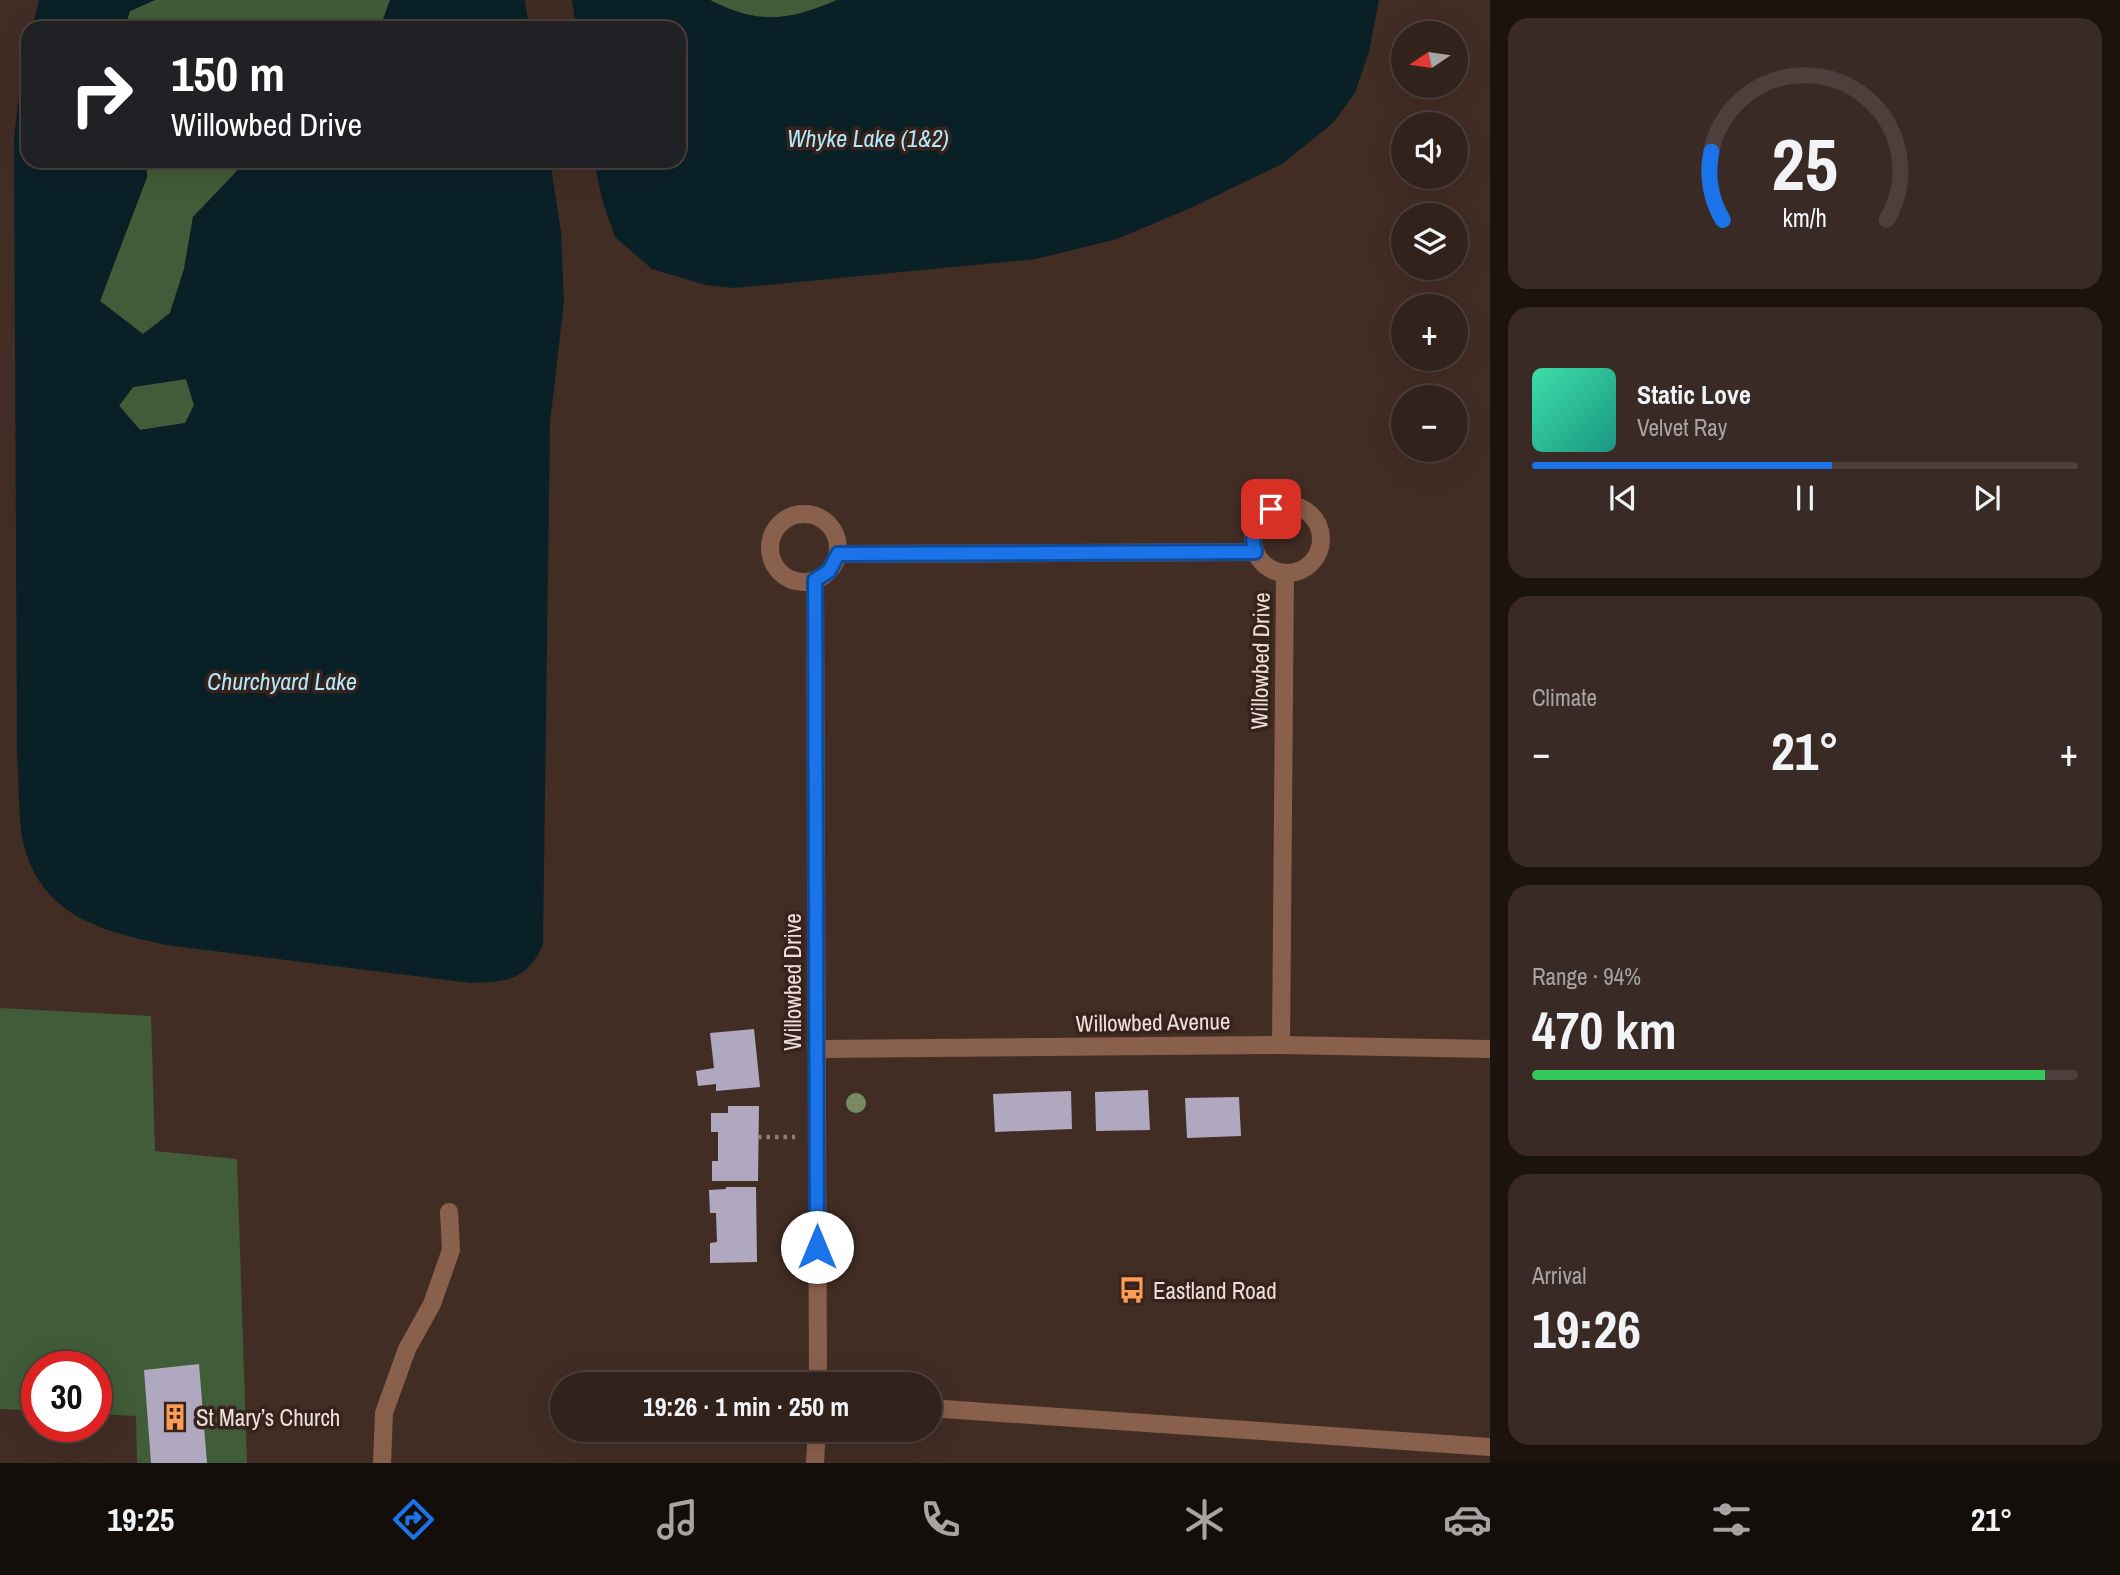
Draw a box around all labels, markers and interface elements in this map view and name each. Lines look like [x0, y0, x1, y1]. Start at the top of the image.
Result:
north arrow [1391, 21, 1468, 98]
map controls [1391, 21, 1468, 462]
text: 150 m [171, 40, 285, 106]
icon: right [56, 49, 147, 140]
text: Willowbed Drive [171, 103, 362, 146]
button: sound [1391, 112, 1468, 189]
text: 25 [1772, 115, 1838, 213]
water label: Whyke Lake (1&2) [787, 122, 949, 154]
text: km/h [1783, 200, 1827, 234]
button: layers [1391, 203, 1468, 280]
button: + [1391, 294, 1468, 371]
text: Static Love [1637, 377, 1751, 412]
button: − [1391, 385, 1468, 462]
text: Velvet Ray [1637, 412, 1727, 443]
pin [1241, 479, 1301, 539]
icon: previous [1604, 479, 1642, 517]
icon: pause [1786, 479, 1824, 517]
icon: next [1968, 479, 2006, 517]
icon: arrive [1252, 490, 1290, 528]
street label: Willowbed Drive [1243, 592, 1277, 730]
water label: Churchyard Lake [207, 665, 357, 697]
text: Climate [1532, 682, 1597, 713]
text: 21° [1771, 716, 1839, 786]
text: − [1532, 727, 1550, 778]
text: + [2060, 727, 2078, 778]
street label: Willowbed Drive [777, 913, 808, 1051]
text: Range · 94% [1532, 961, 1641, 992]
text: 470 km [1532, 995, 1677, 1065]
street label: Willowbed Avenue [1075, 1005, 1231, 1039]
position arrow [780, 1210, 854, 1284]
text: Arrival [1532, 1260, 1587, 1291]
bus stop icon: Eastland Road [1117, 1275, 1147, 1305]
place label: Eastland Road [1153, 1275, 1277, 1306]
text: 19:26 [1532, 1294, 1641, 1364]
speed limit sign: 30 [21, 1351, 112, 1442]
text: 19:26 · 1 min · 250 m [643, 1389, 849, 1424]
building icon: St Mary’s Church [160, 1402, 190, 1432]
place label: St Mary’s Church [196, 1402, 340, 1433]
icon: directions [389, 1495, 438, 1544]
icon: music [653, 1495, 702, 1544]
icon: phone [916, 1495, 965, 1544]
icon: climate [1180, 1495, 1229, 1544]
icon: car [1443, 1495, 1492, 1544]
icon: filters [1707, 1495, 1756, 1544]
text: 19:25 [107, 1498, 174, 1541]
text: 21° [1971, 1498, 2013, 1541]

